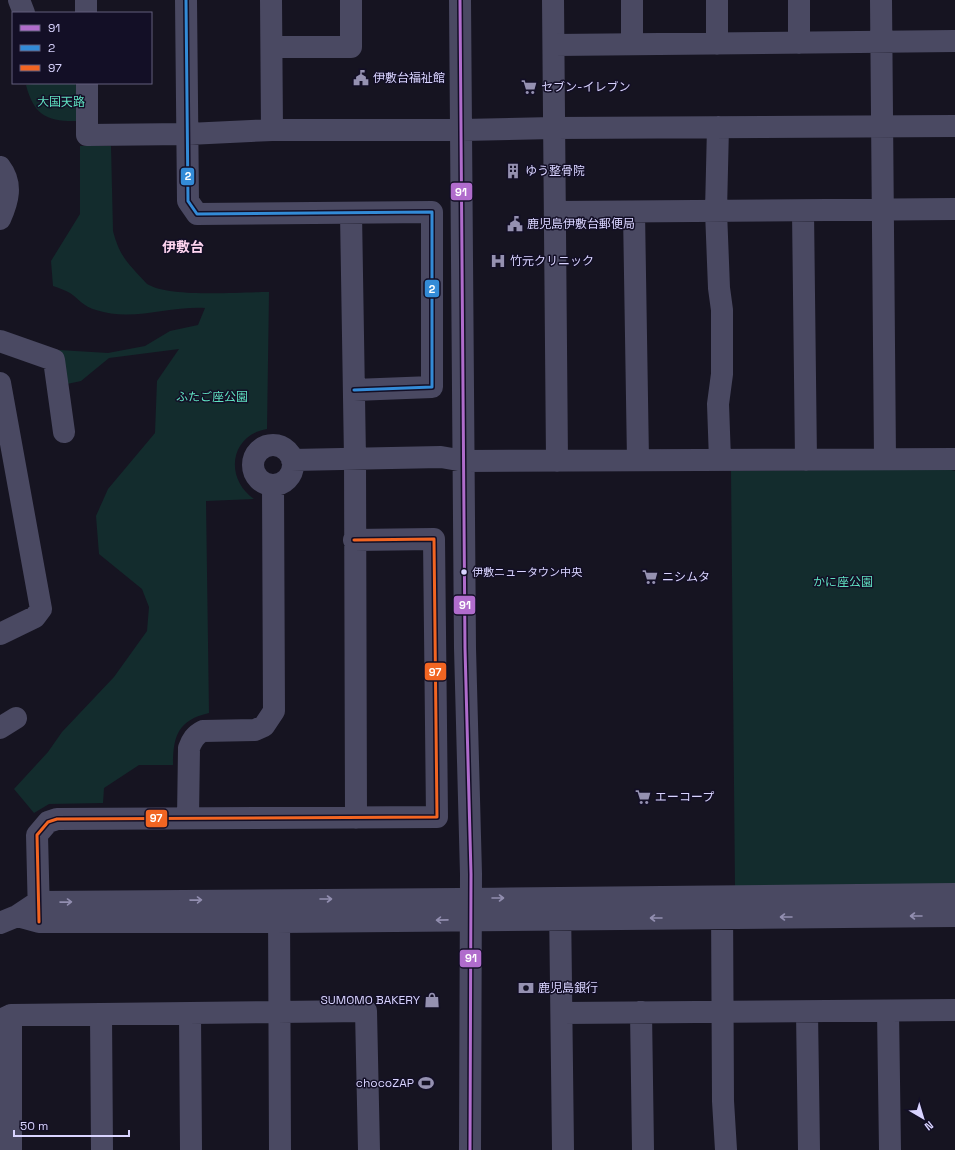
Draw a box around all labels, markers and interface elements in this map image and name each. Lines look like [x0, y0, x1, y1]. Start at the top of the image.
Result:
legend [12, 12, 152, 84]
text: 91 [48, 20, 60, 36]
text: 2 [48, 40, 55, 56]
text: 97 [48, 60, 62, 76]
public building icon: 伊敷台福祉館 [352, 69, 370, 87]
place label: 伊敷台福祉館 [373, 70, 445, 86]
supermarket icon: セブン-イレブン [520, 78, 538, 96]
place label: セブン-イレブン [541, 79, 630, 95]
park label: 大国天路 [37, 94, 85, 110]
building icon: ゆう整骨院 [504, 162, 522, 180]
place label: ゆう整骨院 [525, 163, 585, 179]
line badge: 2 [180, 167, 195, 186]
text: 2 [185, 169, 192, 183]
line badge: 91 [450, 182, 473, 201]
text: 91 [455, 185, 467, 199]
public building icon: 鹿児島伊敷台郵便局 [506, 215, 524, 233]
place label: 鹿児島伊敷台郵便局 [527, 216, 635, 232]
district label: 伊敷台 [162, 238, 204, 256]
hospital icon: 竹元クリニック [489, 252, 507, 270]
place label: 竹元クリニック [510, 253, 594, 269]
line badge: 2 [424, 279, 440, 298]
text: 2 [429, 282, 436, 296]
park label: ふたご座公園 [176, 389, 248, 405]
place label: 伊敷ニュータウン中央 [472, 565, 583, 579]
marker: 伊敷ニュータウン中央 [459, 567, 469, 577]
supermarket icon: ニシムタ [641, 568, 659, 586]
place label: ニシムタ [662, 569, 710, 585]
park label: かに座公園 [813, 574, 873, 590]
line badge: 91 [453, 595, 476, 615]
text: 91 [459, 598, 471, 612]
line badge: 97 [424, 662, 447, 681]
text: 97 [429, 665, 441, 679]
supermarket icon: エーコープ [634, 788, 652, 806]
place label: エーコープ [655, 789, 714, 805]
line badge: 97 [145, 809, 168, 828]
text: 97 [150, 811, 162, 825]
one-way arrow [491, 894, 504, 902]
one-way arrow [319, 895, 332, 903]
one-way arrow [189, 896, 202, 904]
one-way arrow [59, 898, 72, 905]
one-way arrow [910, 912, 923, 920]
one-way arrow [780, 913, 793, 921]
one-way arrow [650, 914, 663, 922]
one-way arrow [436, 916, 449, 924]
line badge: 91 [459, 949, 482, 968]
text: 91 [465, 951, 477, 965]
bank icon: 鹿児島銀行 [517, 979, 535, 997]
place label: 鹿児島銀行 [538, 980, 598, 996]
shop icon: SUMOMO BAKERY [423, 991, 441, 1009]
place label: SUMOMO BAKERY [321, 992, 421, 1008]
sports icon: chocoZAP [417, 1074, 435, 1092]
place label: chocoZAP [356, 1075, 414, 1091]
north arrow [903, 1098, 943, 1138]
scale bar [14, 1112, 129, 1138]
text: 50 m [20, 1118, 48, 1134]
text: N [922, 1118, 936, 1134]

